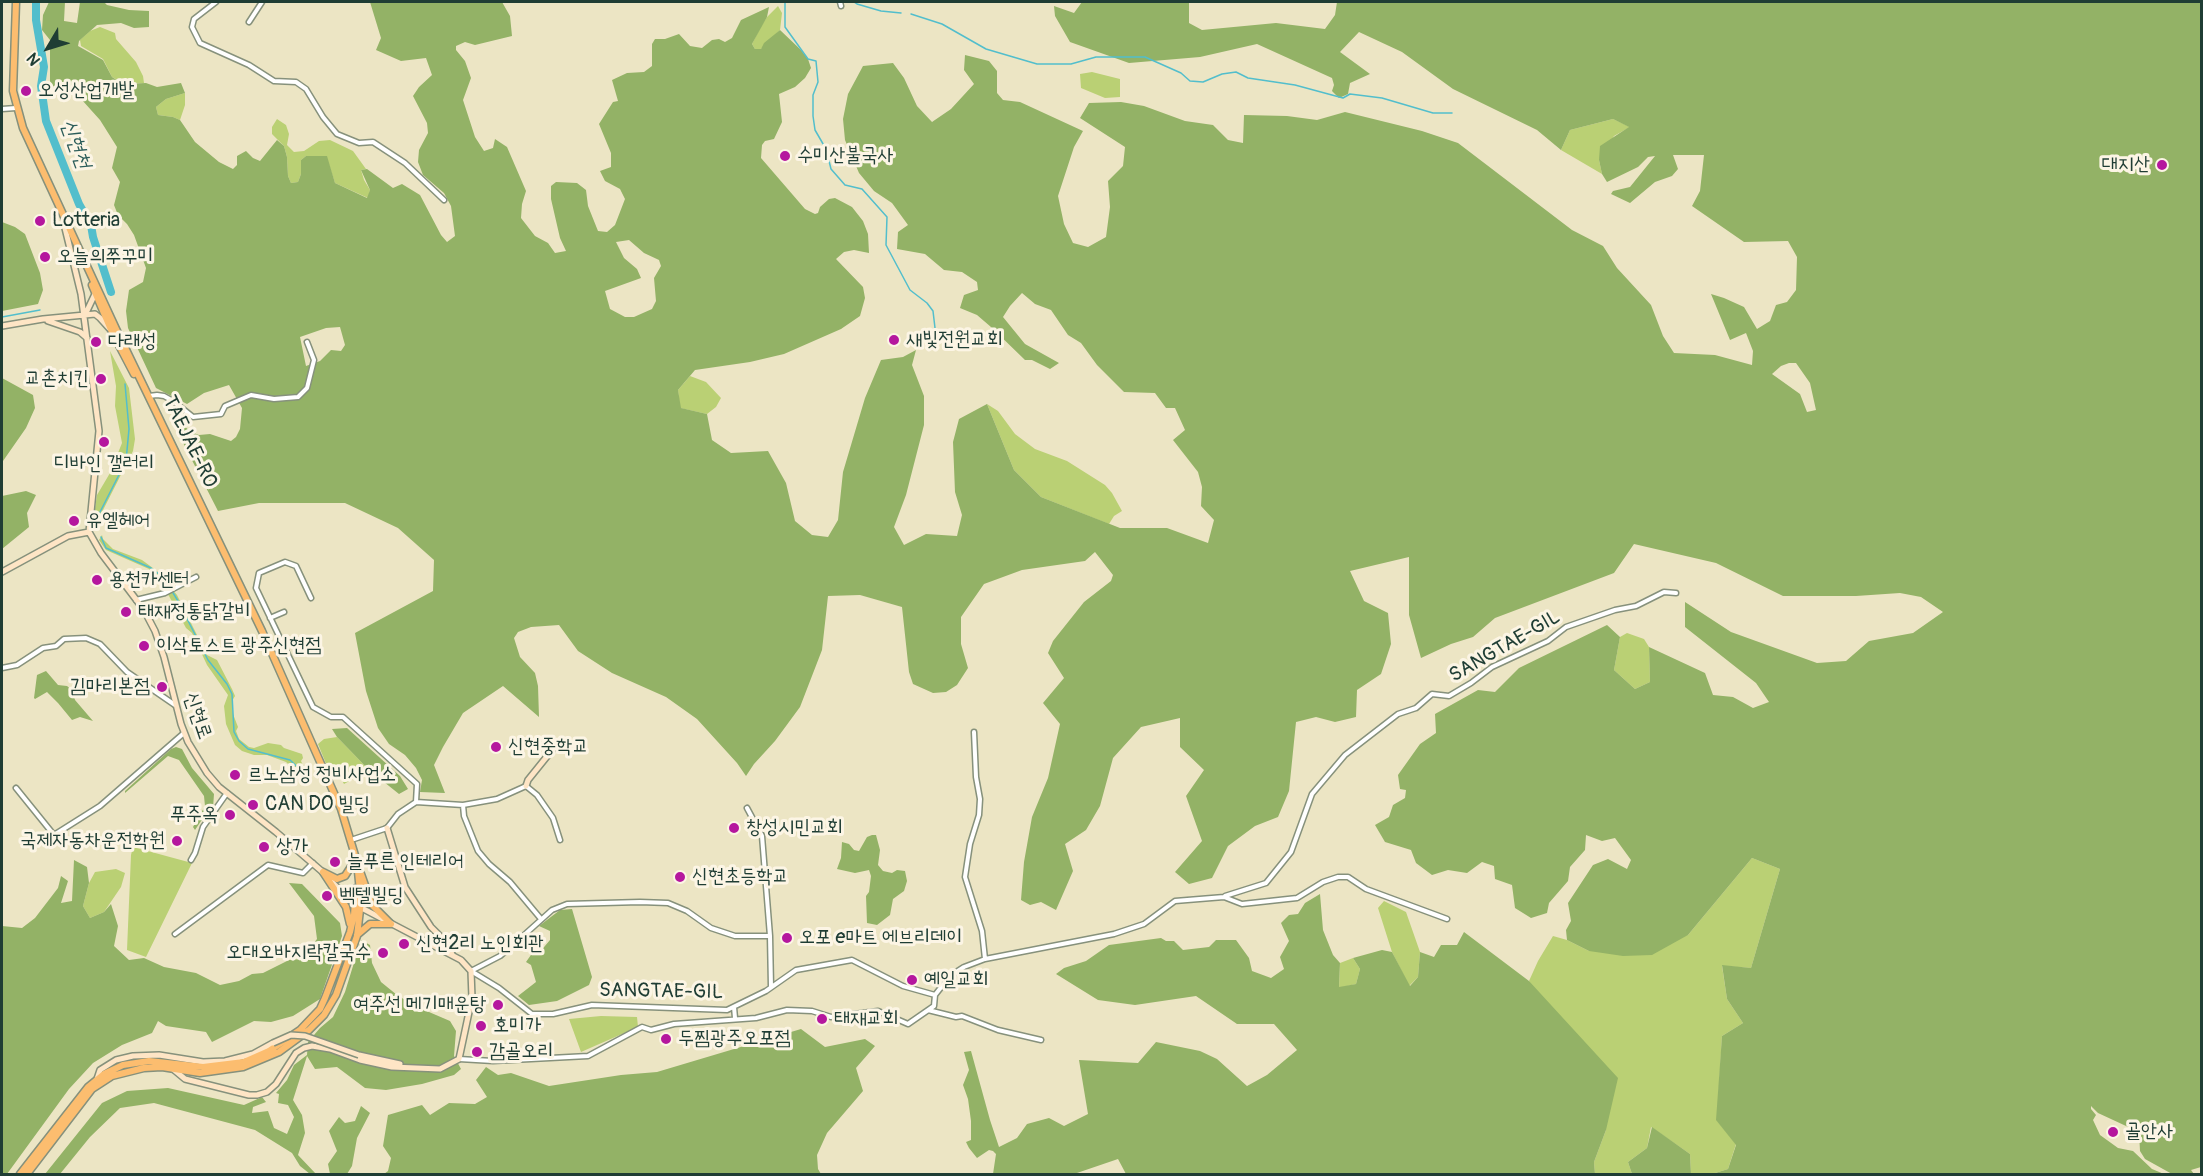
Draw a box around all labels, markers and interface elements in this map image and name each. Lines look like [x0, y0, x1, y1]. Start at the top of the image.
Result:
north arrow [18, 18, 78, 78]
text: N [23, 49, 45, 70]
place label: 오성산업개발 [38, 79, 135, 103]
marker: 오성산업개발 [19, 84, 33, 98]
water label: 신현천 [54, 116, 96, 172]
place label: 수미산불국사 [797, 144, 894, 168]
marker: 수미산불국사 [778, 149, 792, 163]
place label: 대지산 [2102, 153, 2150, 177]
marker: 대지산 [2155, 158, 2169, 172]
place label: Lotteria [52, 209, 120, 233]
marker: Lotteria [33, 214, 47, 228]
place label: 오늘의쭈꾸미 [57, 245, 154, 269]
marker: 오늘의쭈꾸미 [38, 250, 52, 264]
place label: 새빛전원교회 [906, 328, 1003, 352]
place label: 다래성 [108, 330, 156, 354]
marker: 새빛전원교회 [887, 333, 901, 347]
marker: 다래성 [89, 335, 103, 349]
place label: 교촌치킨 [25, 367, 89, 391]
marker: 교촌치킨 [94, 372, 108, 386]
street label: TAEJAE-RO [156, 392, 222, 492]
marker: 디바인 갤러리 [97, 435, 111, 449]
place label: 디바인 갤러리 [54, 452, 154, 476]
place label: 유엘헤어 [86, 509, 150, 533]
marker: 유엘헤어 [67, 514, 81, 528]
place label: 용천카센터 [109, 568, 189, 592]
marker: 용천카센터 [90, 573, 104, 587]
place label: 태재정통닭갈비 [138, 600, 251, 624]
marker: 태재정통닭갈비 [119, 605, 133, 619]
street label: SANGTAE-GIL [1445, 606, 1565, 688]
place label: 이삭토스트 광주신현점 [156, 634, 321, 658]
marker: 이삭토스트 광주신현점 [137, 639, 151, 653]
place label: 김마리본점 [70, 675, 150, 699]
marker: 김마리본점 [155, 680, 169, 694]
street label: 신현로 [178, 689, 216, 743]
place label: 신현중학교 [508, 735, 588, 759]
marker: 신현중학교 [489, 740, 503, 754]
place label: 르노삼성 정비사업소 [247, 763, 396, 787]
marker: 르노삼성 정비사업소 [228, 768, 242, 782]
place label: CAN DO 빌딩 [265, 793, 370, 817]
marker: CAN DO 빌딩 [246, 798, 260, 812]
place label: 푸주옥 [170, 803, 218, 827]
marker: 푸주옥 [223, 808, 237, 822]
place label: 창성시민교회 [746, 816, 843, 840]
marker: 창성시민교회 [727, 821, 741, 835]
place label: 국제자동차운전학원 [20, 829, 165, 853]
marker: 국제자동차운전학원 [170, 834, 184, 848]
place label: 상가 [276, 835, 308, 859]
marker: 상가 [257, 840, 271, 854]
place label: 늘푸른 인테리어 [347, 850, 464, 874]
marker: 늘푸른 인테리어 [328, 855, 342, 869]
place label: 신현초등학교 [692, 865, 789, 889]
marker: 신현초등학교 [673, 870, 687, 884]
place label: 벡텔빌딩 [339, 884, 403, 908]
marker: 벡텔빌딩 [320, 889, 334, 903]
place label: 오포 e마트 에브리데이 [799, 926, 962, 950]
marker: 오포 e마트 에브리데이 [780, 931, 794, 945]
place label: 신현2리 노인회관 [416, 932, 544, 956]
marker: 신현2리 노인회관 [397, 937, 411, 951]
place label: 오대오바지락칼국수 [226, 941, 371, 965]
marker: 오대오바지락칼국수 [376, 946, 390, 960]
place label: 예일교회 [924, 968, 988, 992]
marker: 예일교회 [905, 973, 919, 987]
street label: SANGTAE-GIL [599, 979, 723, 1005]
place label: 여주선 메기매운탕 [353, 993, 486, 1017]
marker: 여주선 메기매운탕 [491, 998, 505, 1012]
place label: 태재교회 [834, 1007, 898, 1031]
marker: 태재교회 [815, 1012, 829, 1026]
place label: 호미가 [493, 1014, 541, 1038]
marker: 호미가 [474, 1019, 488, 1033]
place label: 두찜광주오포점 [678, 1027, 791, 1051]
marker: 두찜광주오포점 [659, 1032, 673, 1046]
place label: 감골오리 [489, 1040, 553, 1064]
marker: 감골오리 [470, 1045, 484, 1059]
place label: 골안사 [2125, 1120, 2173, 1144]
marker: 골안사 [2106, 1125, 2120, 1139]

